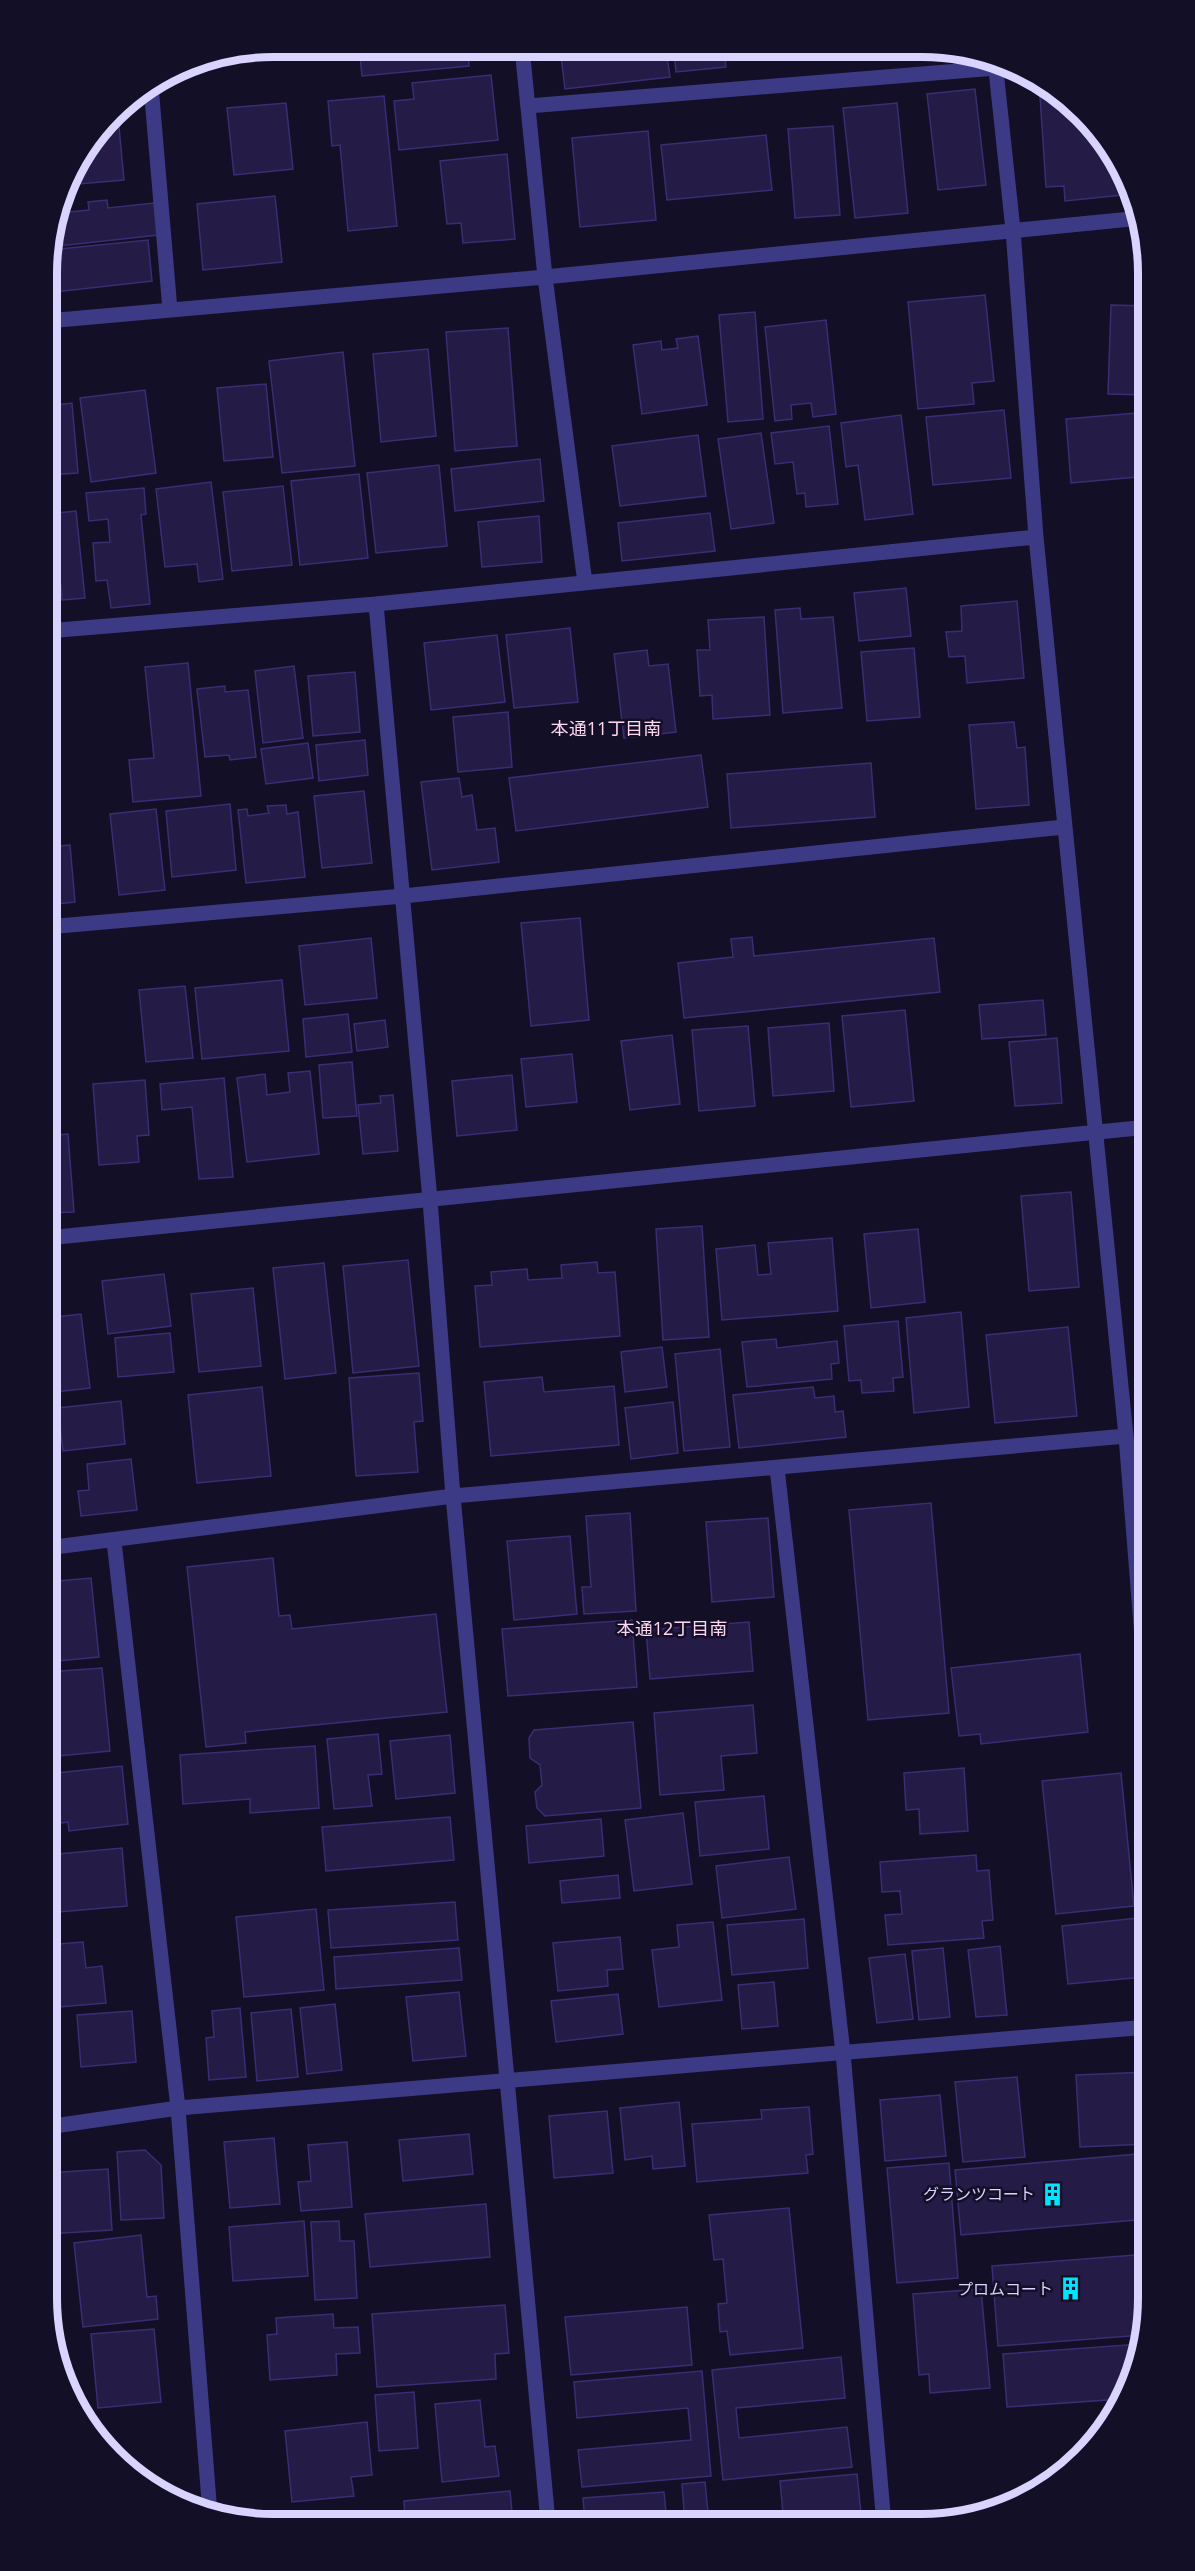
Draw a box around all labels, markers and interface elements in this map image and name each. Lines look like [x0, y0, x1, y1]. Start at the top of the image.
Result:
district label: 本通11丁目南 [551, 716, 661, 740]
district label: 本通12丁目南 [617, 1616, 727, 1640]
building icon: グランツコート [1040, 2181, 1066, 2207]
place label: グランツコート [923, 2183, 1035, 2205]
building icon: プロムコート [1058, 2276, 1084, 2302]
place label: プロムコート [957, 2278, 1053, 2300]

